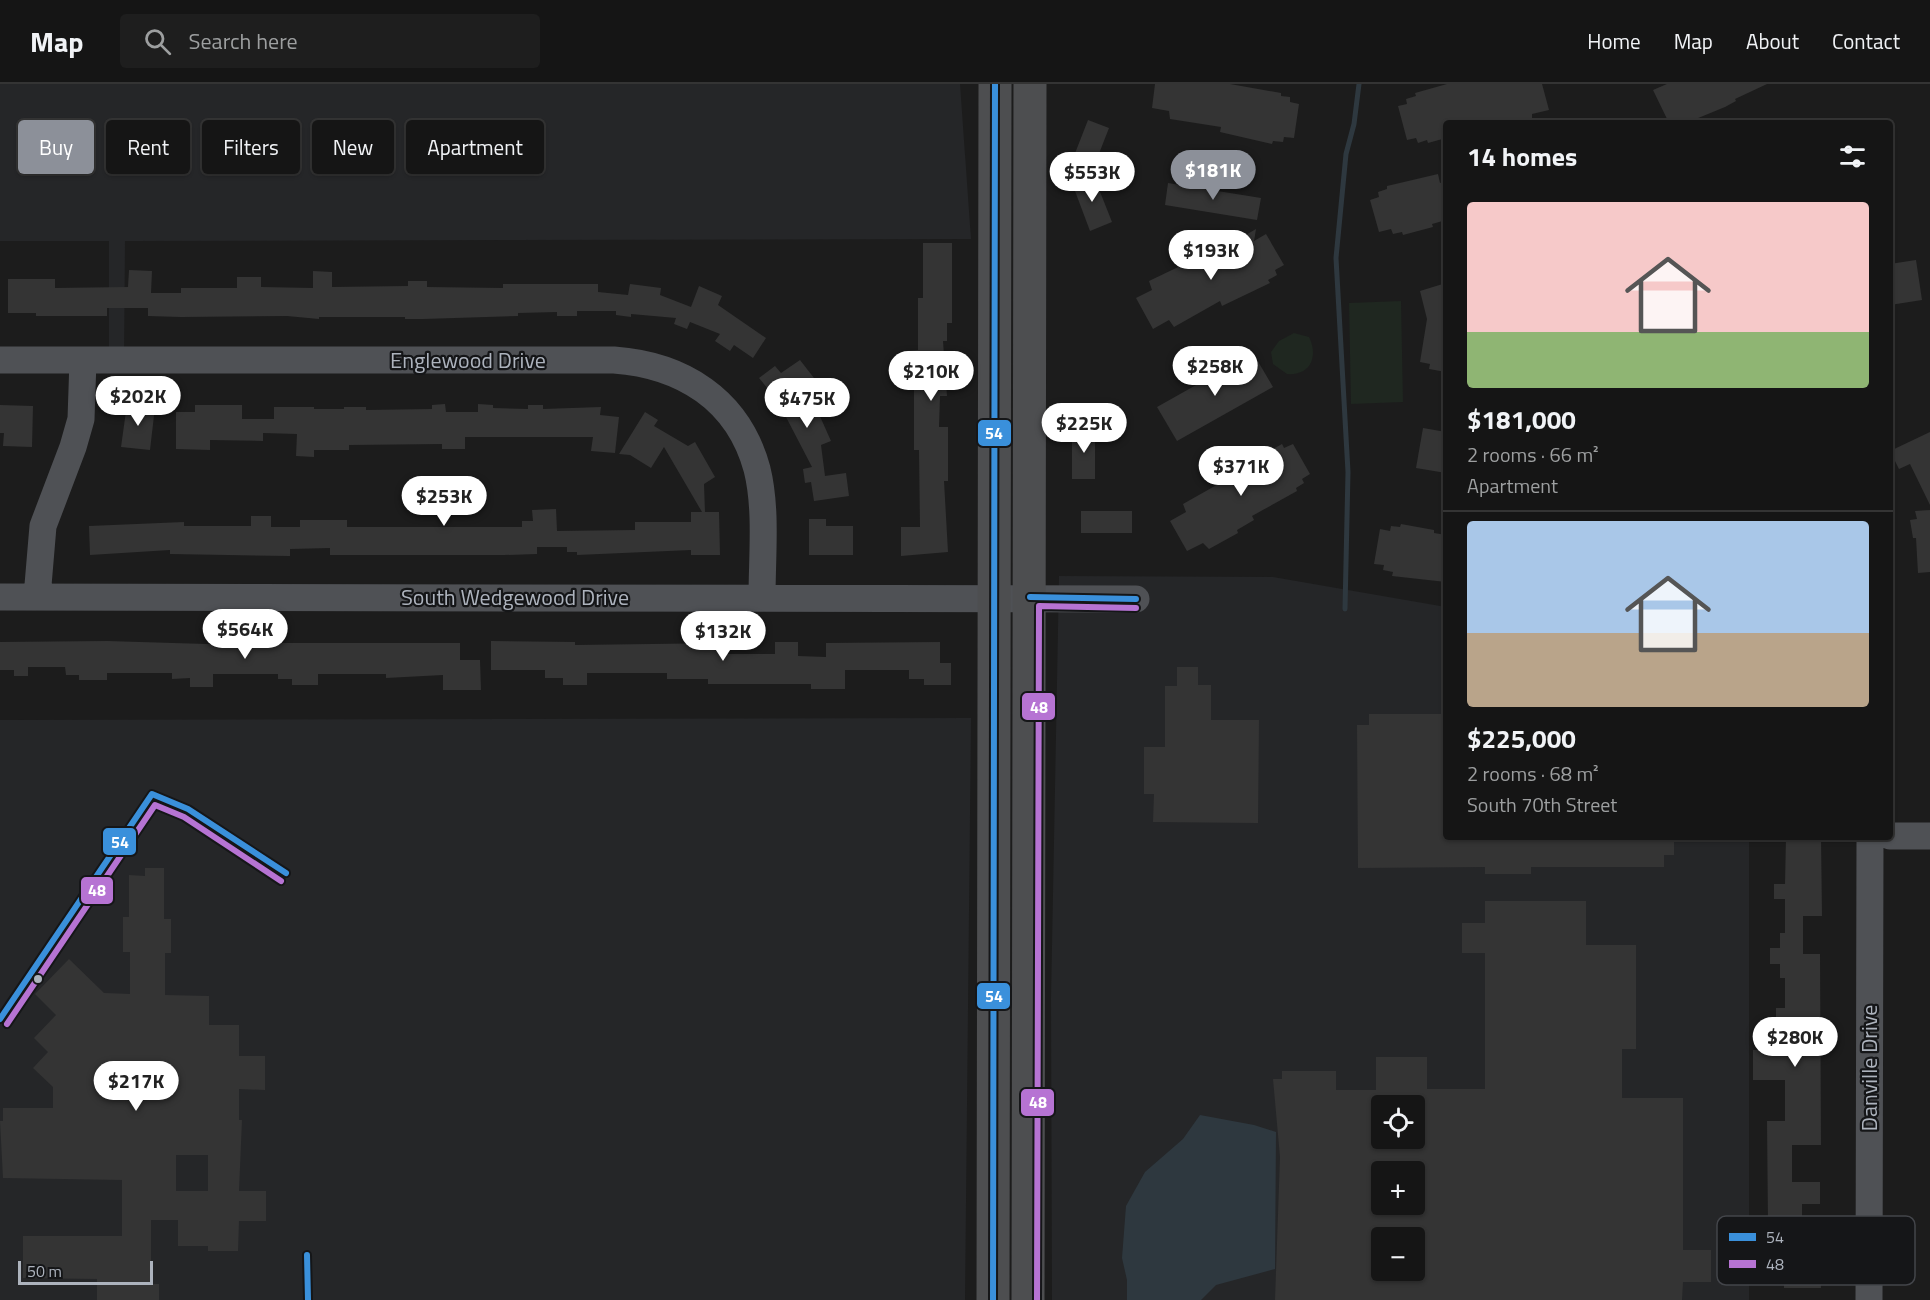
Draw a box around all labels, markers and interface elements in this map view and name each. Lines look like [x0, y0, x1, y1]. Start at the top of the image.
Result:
search box [120, 14, 540, 68]
text: Map [30, 20, 84, 63]
text: Search here [189, 24, 298, 58]
icon: search [141, 25, 174, 58]
text: Home [1587, 25, 1641, 57]
text: Map [1674, 25, 1713, 57]
text: About [1746, 25, 1799, 57]
text: Contact [1832, 25, 1900, 57]
chip: Buy [18, 120, 94, 174]
chip: Rent [106, 120, 190, 174]
chip: Filters [202, 120, 300, 174]
chip: New [312, 120, 394, 174]
chip: Apartment [406, 120, 544, 174]
text: 14 homes [1467, 137, 1577, 176]
icon: filters [1836, 140, 1869, 173]
pin: $181K [1171, 150, 1255, 201]
pin: $553K [1050, 152, 1134, 203]
text: $181K [1185, 154, 1241, 185]
text: $553K [1064, 156, 1120, 187]
pin: $193K [1169, 230, 1253, 281]
text: $193K [1183, 234, 1239, 265]
icon: home [1614, 241, 1722, 349]
street label: Englewood Drive [390, 343, 546, 377]
pin: $258K [1173, 346, 1257, 397]
text: $258K [1187, 350, 1243, 381]
pin: $210K [889, 351, 973, 402]
text: $210K [903, 355, 959, 386]
pin: $202K [96, 376, 180, 427]
pin: $475K [765, 378, 849, 429]
text: $202K [110, 380, 166, 411]
text: $475K [779, 382, 835, 413]
text: $181,000 [1467, 400, 1576, 439]
pin: $225K [1042, 403, 1126, 454]
text: $225K [1056, 407, 1112, 438]
line badge: 54 [977, 419, 1012, 447]
text: 54 [985, 421, 1003, 445]
text: 2 rooms · 66 m² [1467, 439, 1599, 470]
pin: $371K [1199, 446, 1283, 497]
text: $371K [1213, 450, 1269, 481]
text: Apartment [1467, 470, 1558, 501]
pin: $253K [402, 476, 486, 527]
text: $253K [416, 480, 472, 511]
icon: home [1614, 560, 1722, 668]
street label: South Wedgewood Drive [401, 580, 629, 614]
pin: $564K [203, 609, 287, 660]
pin: $132K [681, 611, 765, 662]
text: $564K [217, 613, 273, 644]
text: $132K [695, 615, 751, 646]
line badge: 48 [1021, 692, 1056, 721]
text: 48 [1030, 695, 1048, 719]
text: $225,000 [1467, 719, 1576, 758]
text: 2 rooms · 68 m² [1467, 758, 1599, 789]
text: South 70th Street [1467, 789, 1617, 820]
line badge: 54 [102, 827, 137, 856]
text: 54 [111, 830, 129, 854]
line badge: 48 [80, 876, 114, 905]
text: 48 [88, 878, 106, 902]
unlabelled marker [32, 973, 44, 985]
line badge: 54 [976, 982, 1011, 1010]
text: 54 [985, 984, 1003, 1008]
street label: Danville Drive [1852, 1005, 1886, 1131]
pin: $280K [1753, 1017, 1837, 1068]
text: $280K [1767, 1021, 1823, 1052]
pin: $217K [94, 1061, 178, 1112]
text: $217K [108, 1065, 164, 1096]
line badge: 48 [1020, 1088, 1055, 1117]
text: 48 [1029, 1090, 1047, 1114]
map controls [1371, 1095, 1425, 1281]
button: locate [1371, 1095, 1425, 1149]
button: + [1371, 1161, 1425, 1215]
legend [1717, 1216, 1915, 1285]
text: 54 [1766, 1225, 1784, 1249]
button: − [1371, 1227, 1425, 1281]
text: 48 [1766, 1252, 1784, 1276]
scale bar [18, 1258, 153, 1286]
text: 50 m [27, 1259, 62, 1283]

